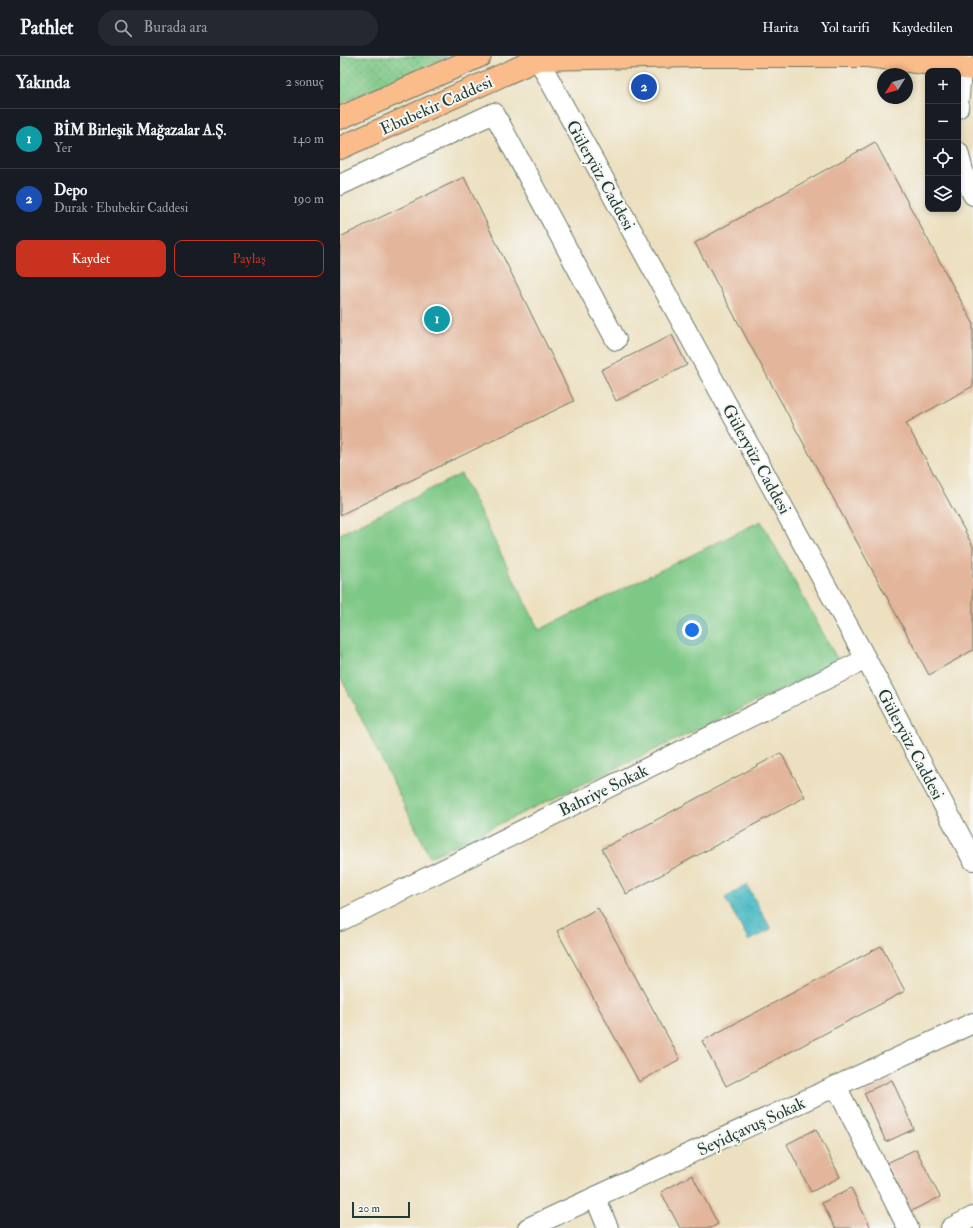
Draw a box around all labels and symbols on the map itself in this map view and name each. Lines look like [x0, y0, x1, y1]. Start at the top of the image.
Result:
north arrow [877, 68, 913, 104]
street label: Ebubekir Caddesi [377, 71, 496, 140]
pin: 2 [631, 72, 657, 102]
street label: Güleryüz Caddesi [561, 117, 640, 235]
pin: 1 [424, 304, 450, 334]
street label: Güleryüz Caddesi [717, 401, 796, 519]
your location [682, 620, 702, 640]
street label: Güleryüz Caddesi [872, 685, 949, 804]
street label: Bahriye Sokak [555, 760, 652, 822]
street label: Seyidçavuş Sokak [694, 1092, 809, 1162]
scale bar [352, 1200, 410, 1219]

